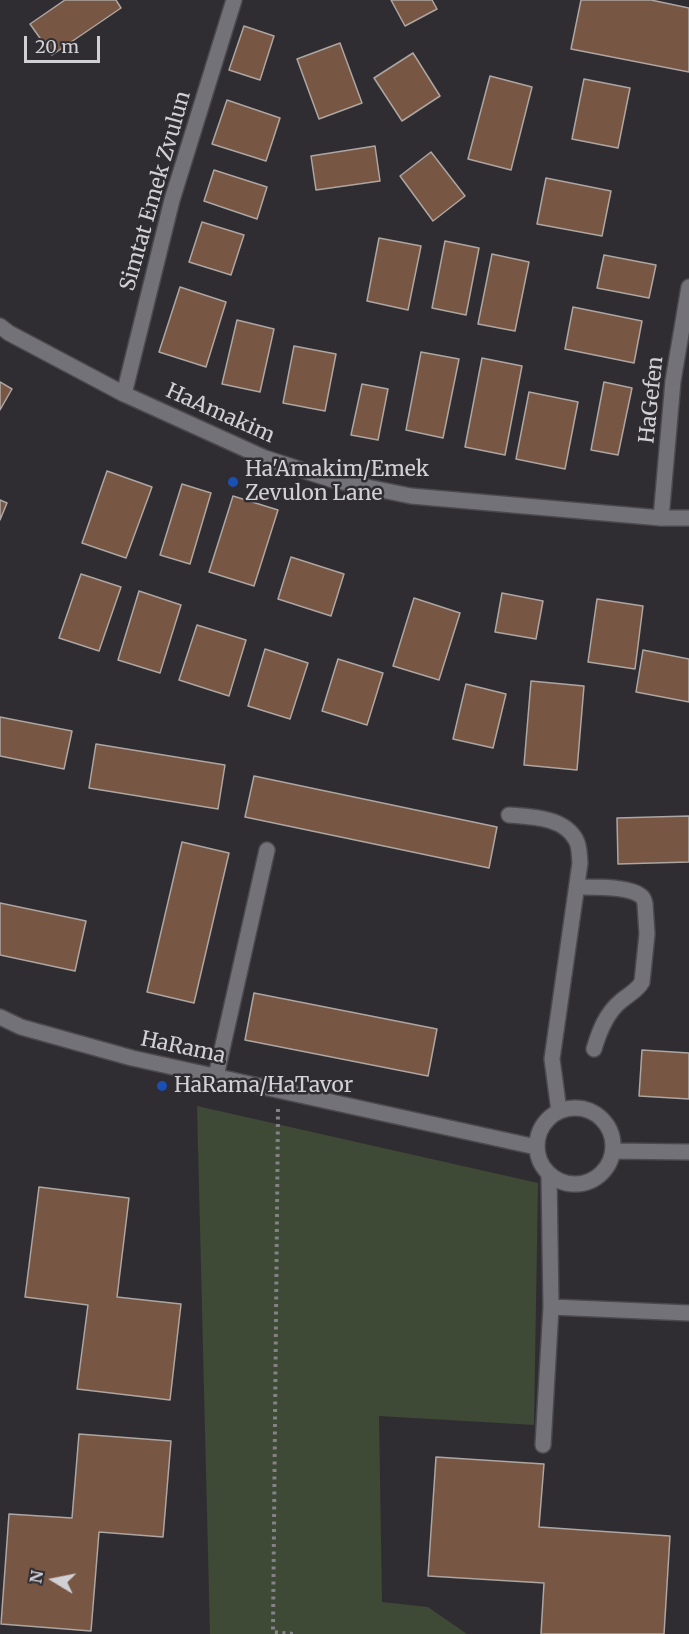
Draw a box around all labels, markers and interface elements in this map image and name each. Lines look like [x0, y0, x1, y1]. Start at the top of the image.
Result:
scale bar [27, 24, 104, 62]
text: 20 m [35, 35, 79, 58]
street label: Simtat Emek Zvulun [115, 88, 197, 294]
street label: HaGefen [635, 355, 669, 445]
street label: HaAmakim [162, 379, 278, 449]
place label: Ha'Amakim/Emek Zevulon Lane [245, 457, 429, 507]
marker: Ha'Amakim/Emek Zevulon Lane [226, 475, 240, 489]
street label: HaRama [138, 1027, 228, 1069]
place label: HaRama/HaTavor [174, 1073, 353, 1099]
marker: HaRama/HaTavor [155, 1079, 169, 1093]
north arrow [24, 1550, 84, 1610]
text: N [25, 1569, 47, 1585]

